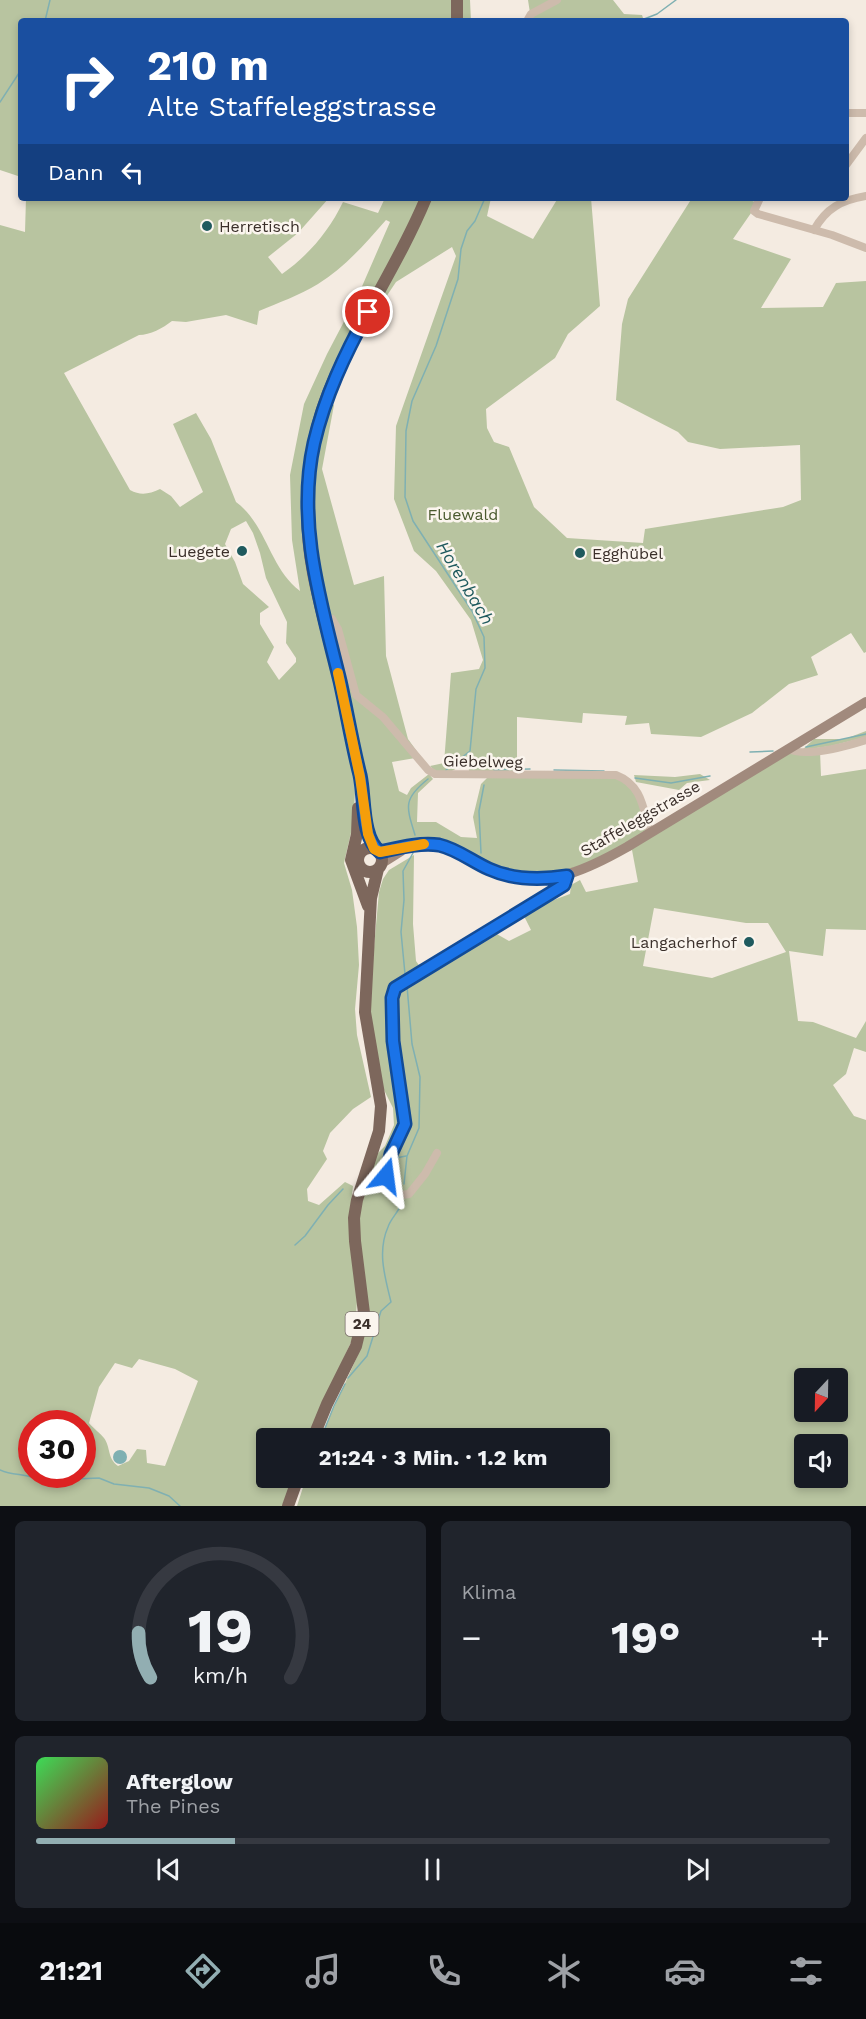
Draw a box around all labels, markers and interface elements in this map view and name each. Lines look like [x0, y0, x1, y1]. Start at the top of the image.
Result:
text: 210 m [147, 41, 269, 90]
icon: right [48, 42, 126, 120]
text: Alte Staffeleggstrasse [147, 91, 437, 123]
icon: left [116, 156, 149, 189]
text: Dann [48, 160, 104, 185]
place label: Herretisch [219, 217, 300, 236]
marker: Herretisch [200, 219, 214, 233]
pin [342, 286, 393, 337]
icon: arrive [351, 295, 384, 328]
park label: Fluewald [428, 505, 498, 524]
water label: Horenbach [432, 537, 499, 628]
place label: Luegete [168, 542, 230, 561]
marker: Luegete [235, 544, 249, 558]
place label: Egghübel [592, 544, 663, 563]
marker: Egghübel [573, 546, 587, 560]
street label: Giebelweg [443, 751, 524, 772]
street label: Staffeleggstrasse [577, 776, 704, 860]
place label: Langacherhof [631, 933, 738, 952]
marker: Langacherhof [742, 935, 756, 949]
position arrow [354, 1144, 418, 1208]
road number: 24 [346, 1312, 378, 1336]
north arrow [794, 1368, 848, 1422]
map controls [794, 1368, 848, 1488]
speed limit sign: 30 [18, 1410, 96, 1488]
button: sound [794, 1434, 848, 1488]
text: 21:24 · 3 Min. · 1.2 km [319, 1445, 547, 1470]
text: Klima [462, 1580, 516, 1604]
text: 19 [188, 1594, 253, 1667]
text: 19° [611, 1611, 680, 1664]
text: − [462, 1618, 481, 1657]
text: + [810, 1618, 830, 1657]
text: km/h [193, 1663, 248, 1688]
text: Afterglow [126, 1769, 233, 1794]
text: The Pines [126, 1794, 220, 1818]
icon: previous [152, 1853, 185, 1886]
icon: pause [416, 1853, 449, 1886]
icon: next [681, 1853, 714, 1886]
icon: directions [182, 1950, 224, 1992]
icon: music [302, 1950, 344, 1992]
icon: phone [423, 1950, 465, 1992]
icon: climate [543, 1950, 585, 1992]
icon: car [664, 1950, 706, 1992]
icon: filters [785, 1950, 827, 1992]
text: 21:21 [39, 1955, 103, 1987]

